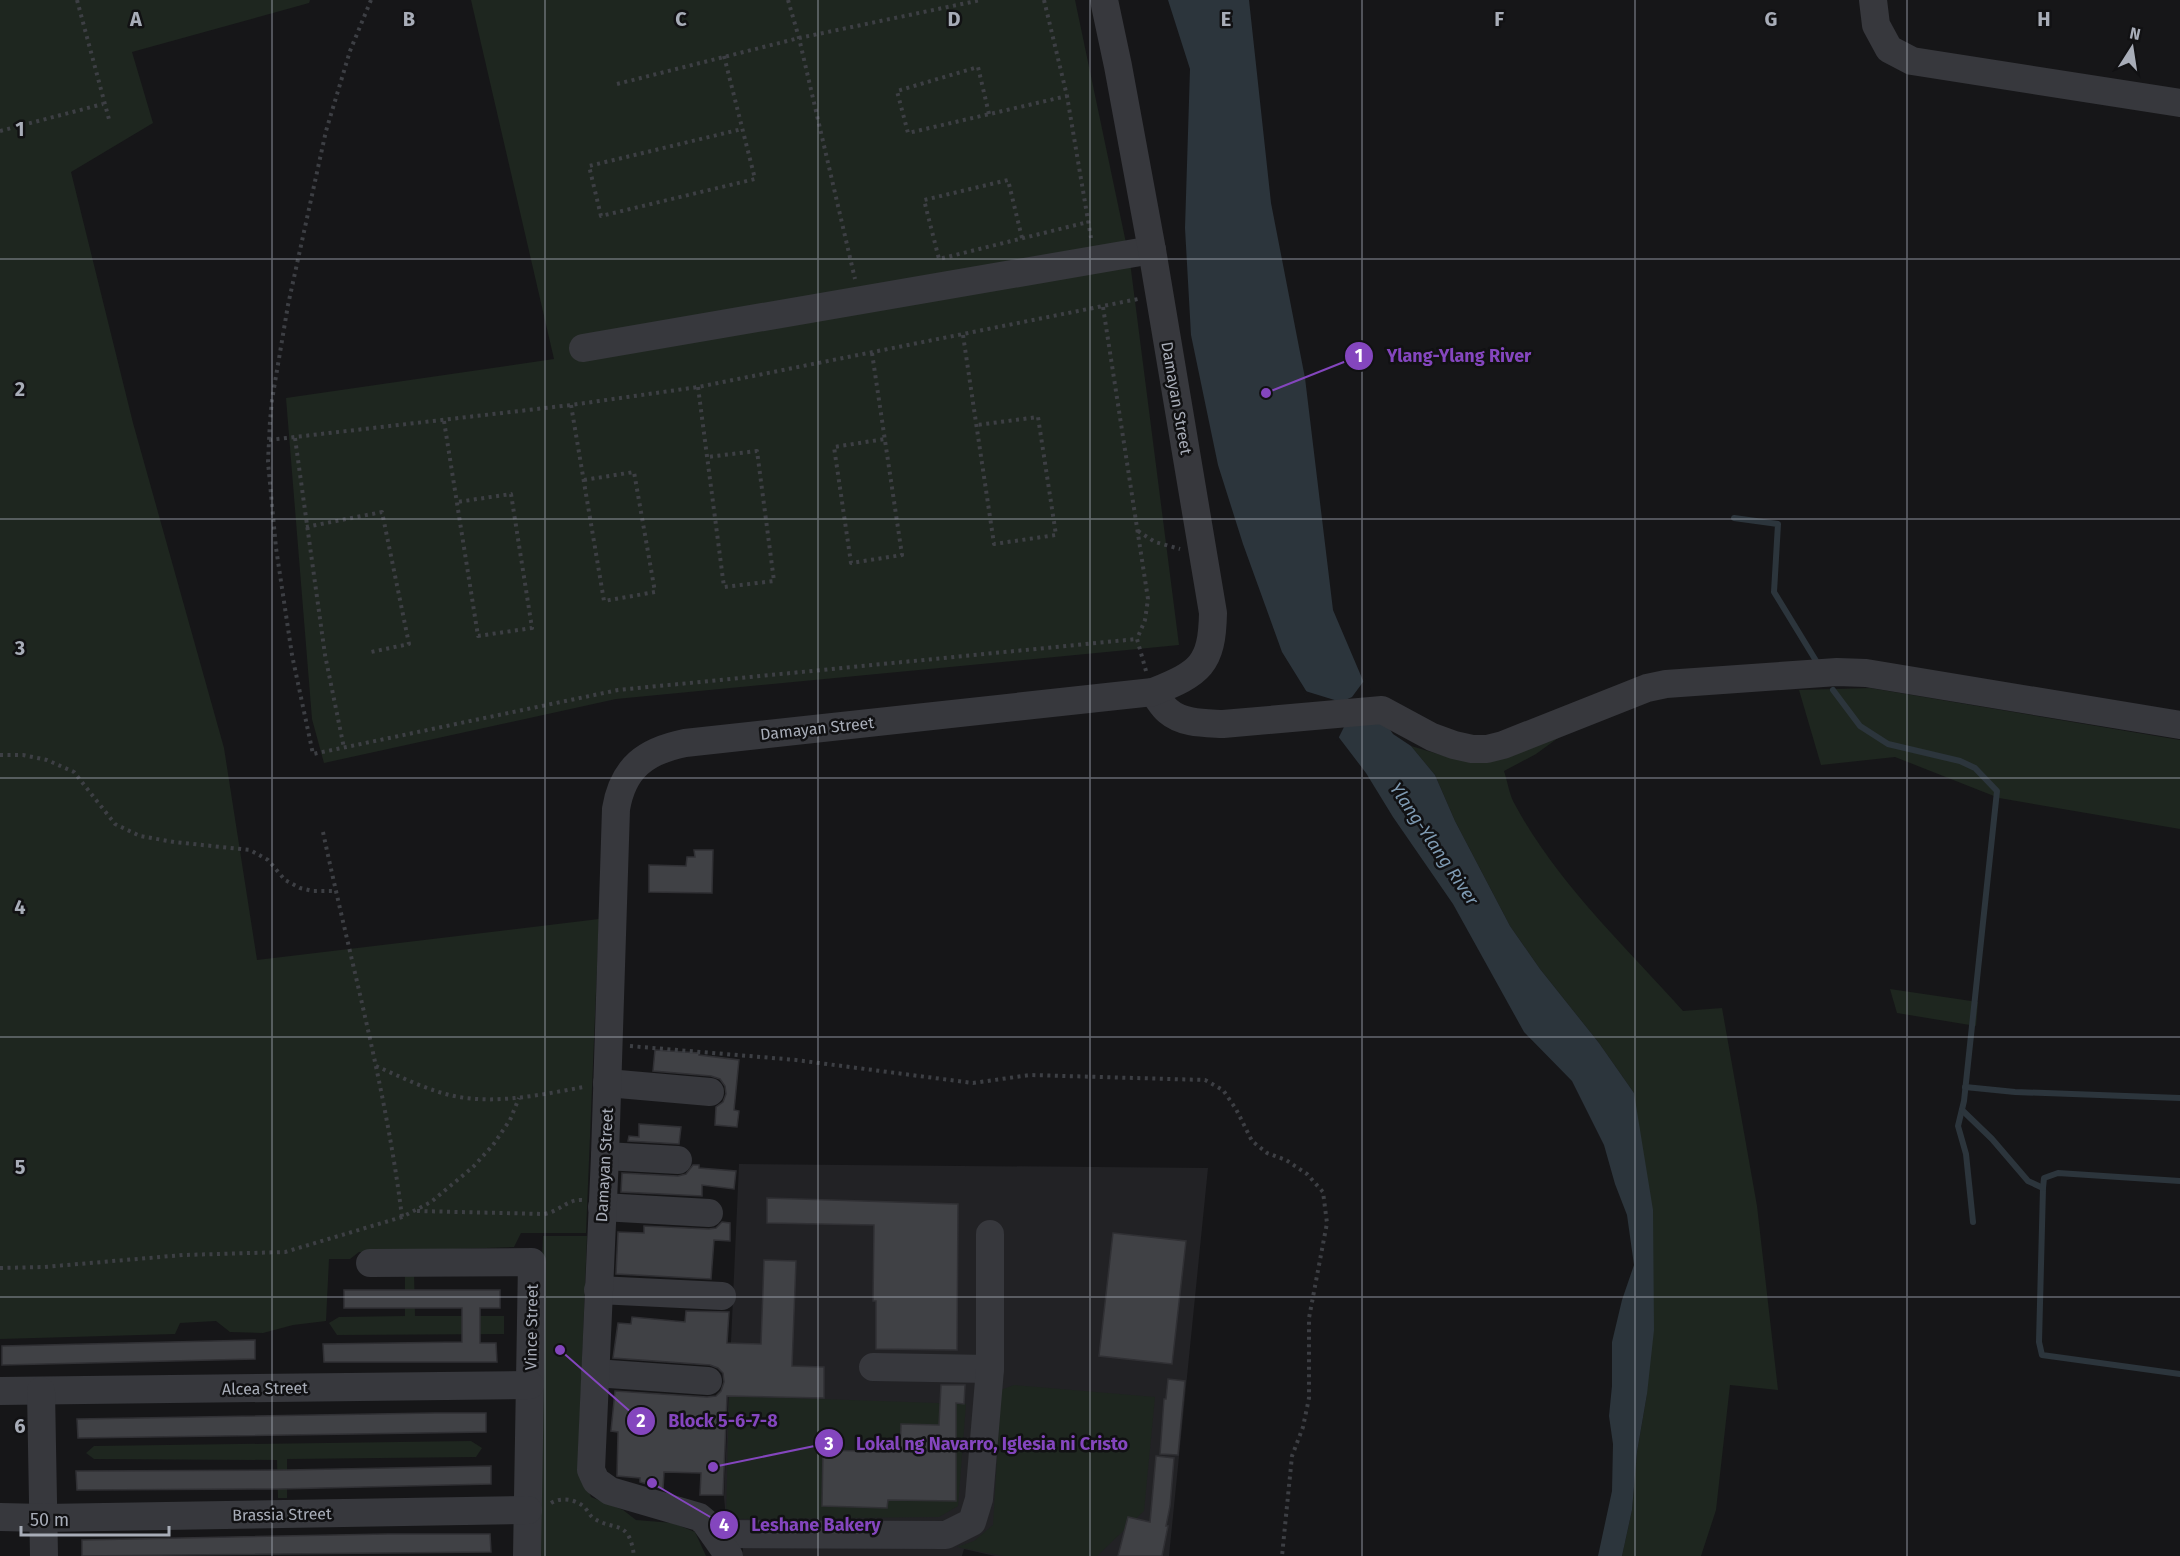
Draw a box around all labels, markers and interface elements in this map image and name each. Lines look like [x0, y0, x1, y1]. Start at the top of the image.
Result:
text: A [129, 7, 143, 31]
text: B [403, 7, 415, 31]
text: C [675, 7, 687, 31]
text: D [947, 7, 961, 31]
text: E [1221, 7, 1231, 31]
text: F [1494, 7, 1504, 31]
text: G [1765, 7, 1777, 31]
text: H [2037, 7, 2051, 31]
north arrow [2102, 18, 2162, 78]
text: N [2128, 23, 2142, 44]
text: 1 [15, 117, 25, 141]
callout: Ylang-Ylang River [1344, 338, 1543, 374]
street label: Damayan Street [1157, 340, 1196, 456]
text: 1 [1355, 345, 1363, 367]
text: Ylang-Ylang River [1386, 345, 1532, 367]
text: 2 [15, 377, 25, 401]
text: 3 [14, 636, 25, 660]
street label: Damayan Street [759, 713, 875, 744]
water label: Ylang-Ylang River [1385, 779, 1484, 910]
text: 4 [14, 895, 26, 919]
street label: Damayan Street [592, 1107, 617, 1223]
text: 5 [15, 1155, 26, 1179]
street label: Vince Street [521, 1283, 542, 1370]
street label: Alcea Street [222, 1378, 308, 1399]
callout: Block 5-6-7-8 [626, 1403, 789, 1439]
text: 2 [636, 1410, 646, 1432]
text: Block 5-6-7-8 [668, 1410, 778, 1432]
text: 6 [14, 1414, 26, 1438]
callout: Lokal ng Navarro, Iglesia ni Cristo [814, 1425, 1140, 1461]
text: 3 [823, 1433, 834, 1455]
text: Lokal ng Navarro, Iglesia ni Cristo [856, 1433, 1128, 1455]
scale bar [21, 1499, 170, 1537]
street label: Brassia Street [232, 1504, 332, 1525]
callout: Leshane Bakery [709, 1507, 893, 1543]
text: 50 m [30, 1509, 69, 1531]
text: 4 [719, 1514, 729, 1536]
text: Leshane Bakery [751, 1514, 881, 1536]

